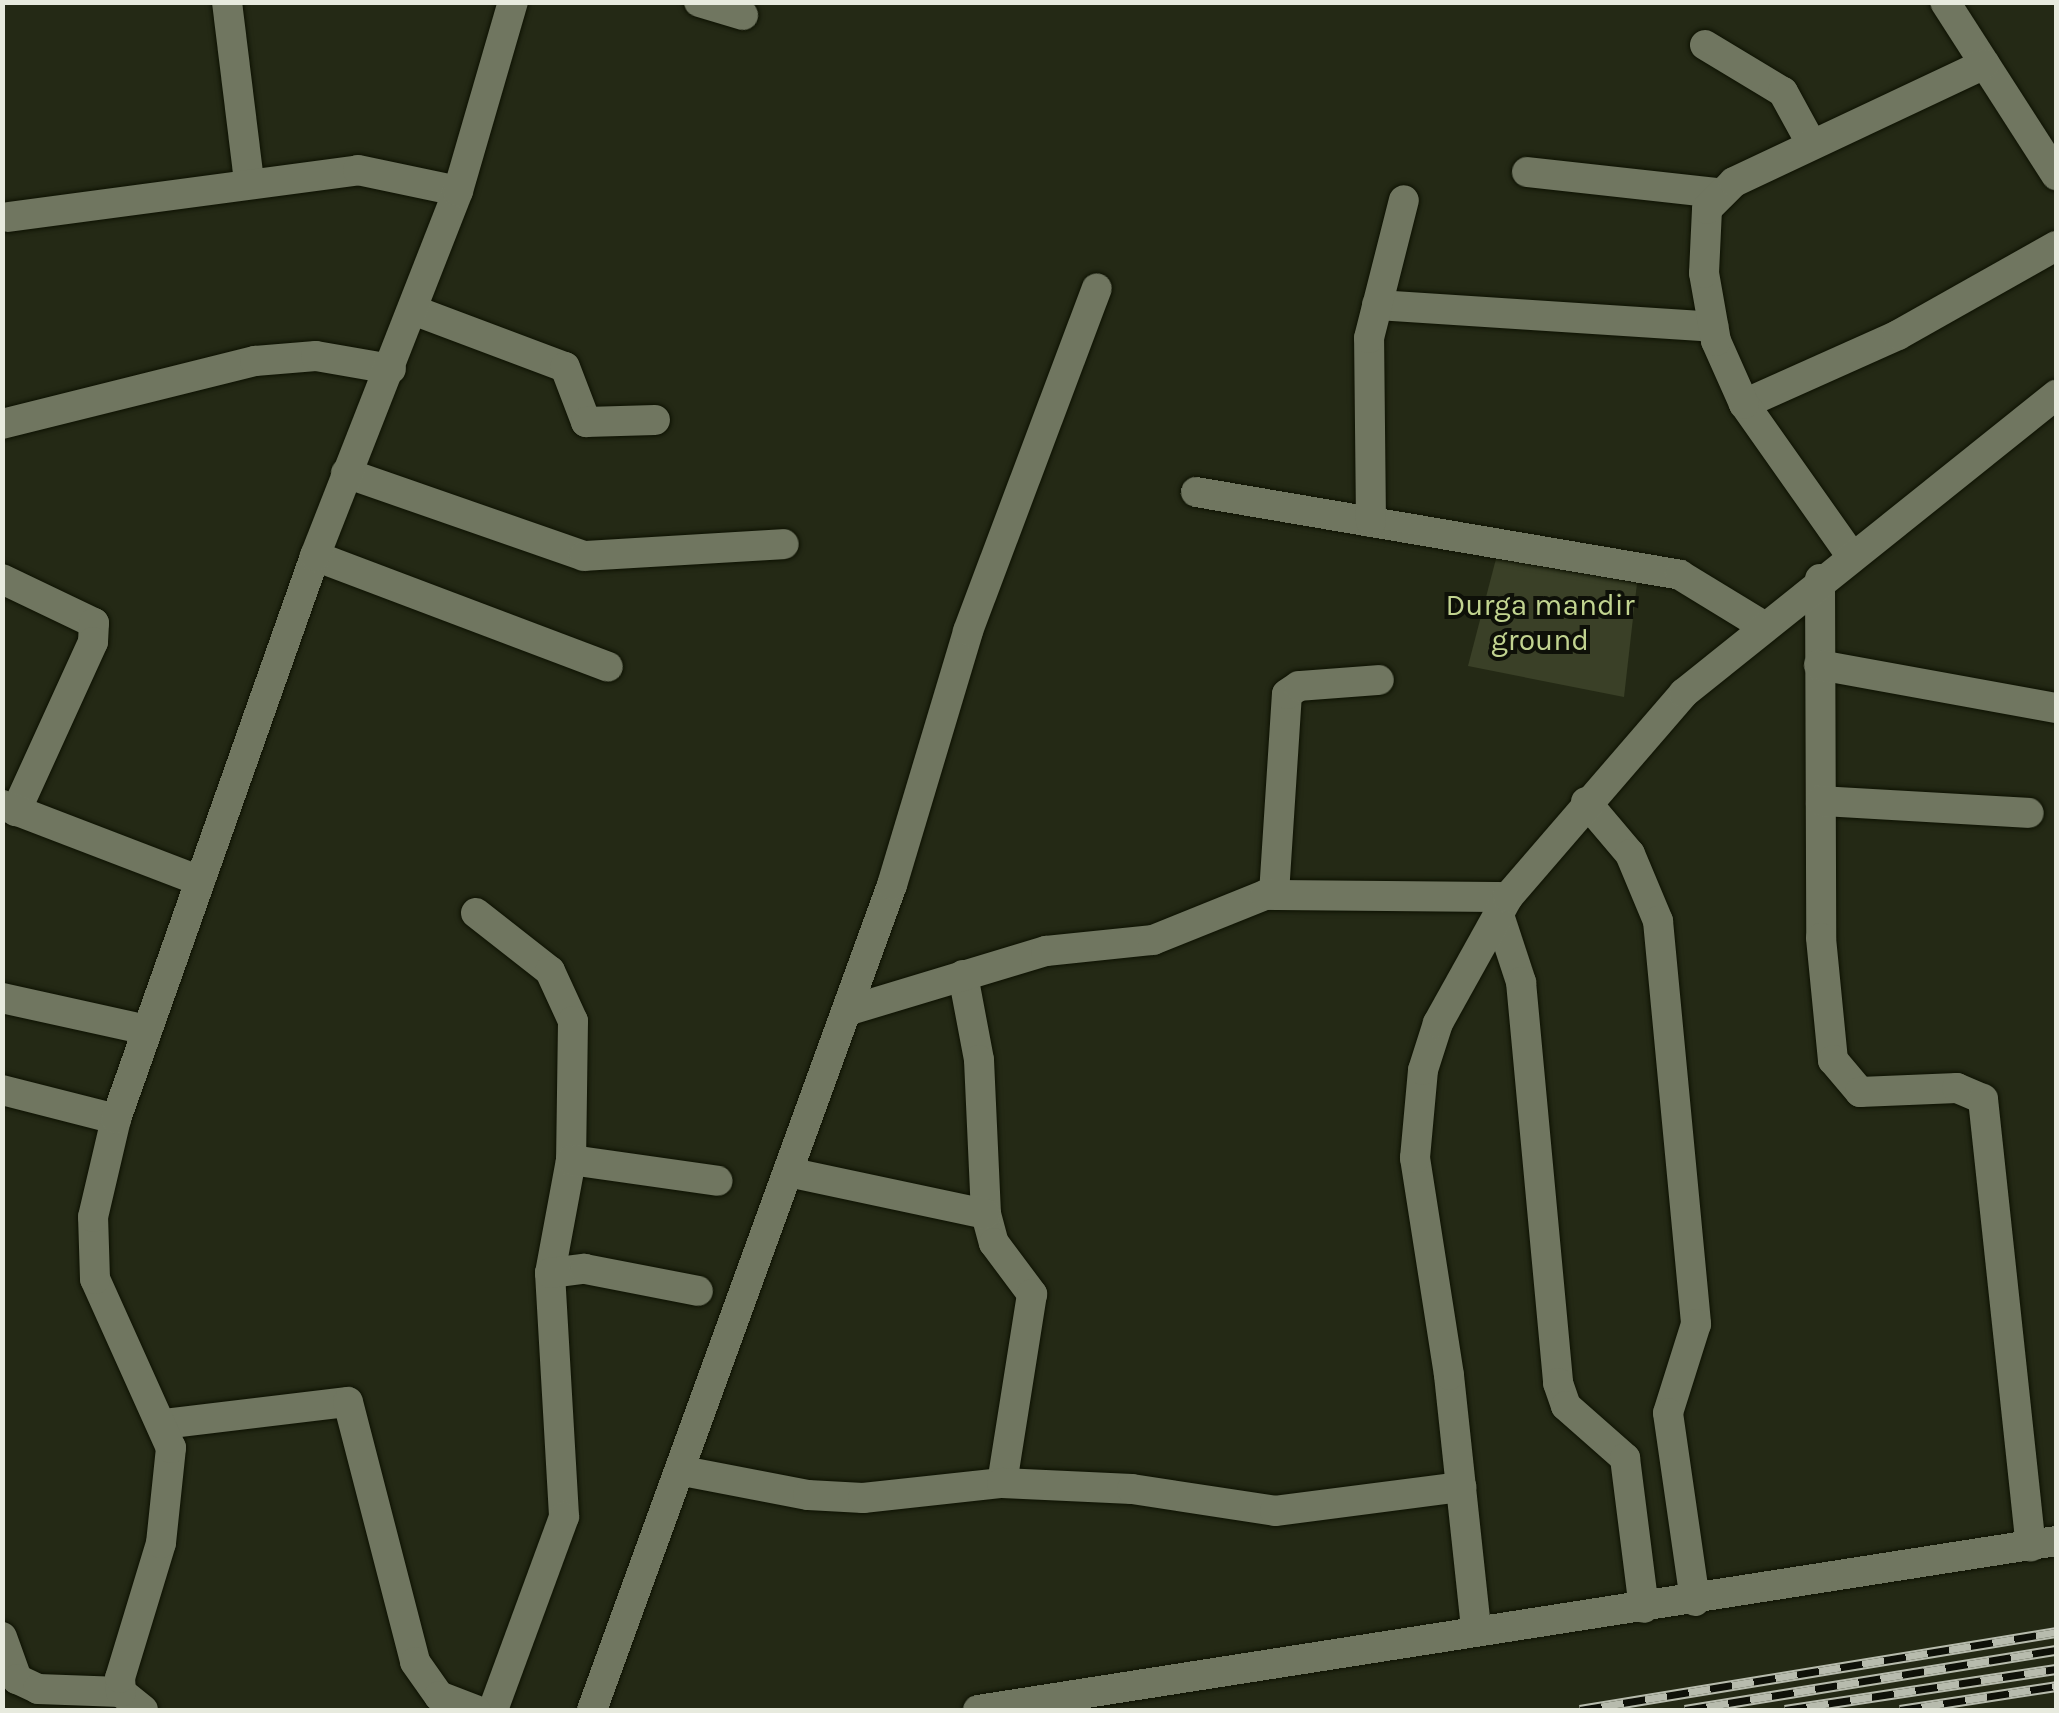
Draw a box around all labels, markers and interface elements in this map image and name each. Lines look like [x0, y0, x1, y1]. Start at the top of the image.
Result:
park label: Durga mandir ground [1445, 587, 1635, 658]

